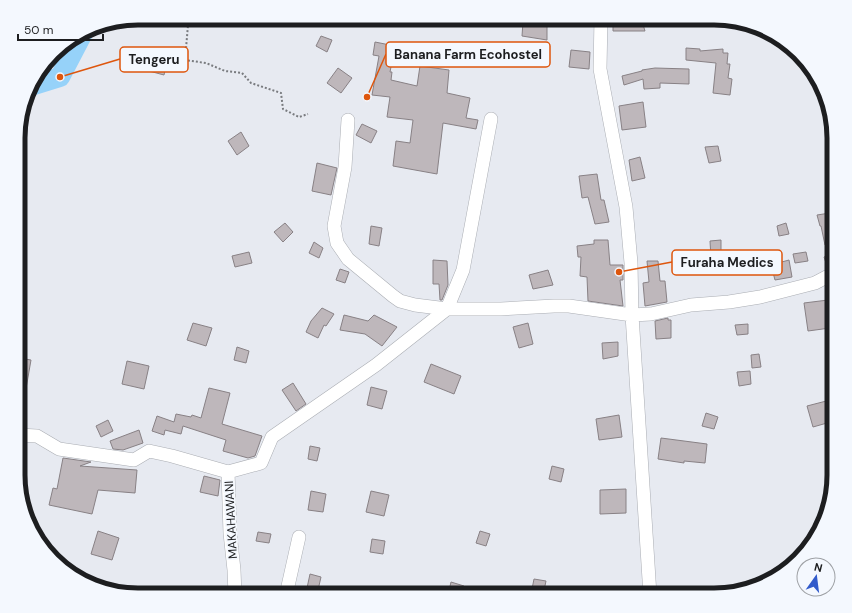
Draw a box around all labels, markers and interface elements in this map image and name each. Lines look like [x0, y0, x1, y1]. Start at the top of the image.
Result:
scale bar [18, 16, 103, 42]
text: 50 m [24, 22, 53, 38]
callout: Banana Farm Ecohostel [386, 42, 550, 67]
text: Banana Farm Ecohostel [394, 46, 542, 63]
callout: Tengeru [120, 47, 188, 72]
text: Tengeru [128, 51, 180, 68]
callout: Furaha Medics [672, 250, 782, 275]
text: Furaha Medics [680, 254, 774, 271]
street label: MAKAHAWANI [221, 481, 241, 559]
north arrow [796, 557, 836, 597]
text: N [813, 560, 824, 575]

